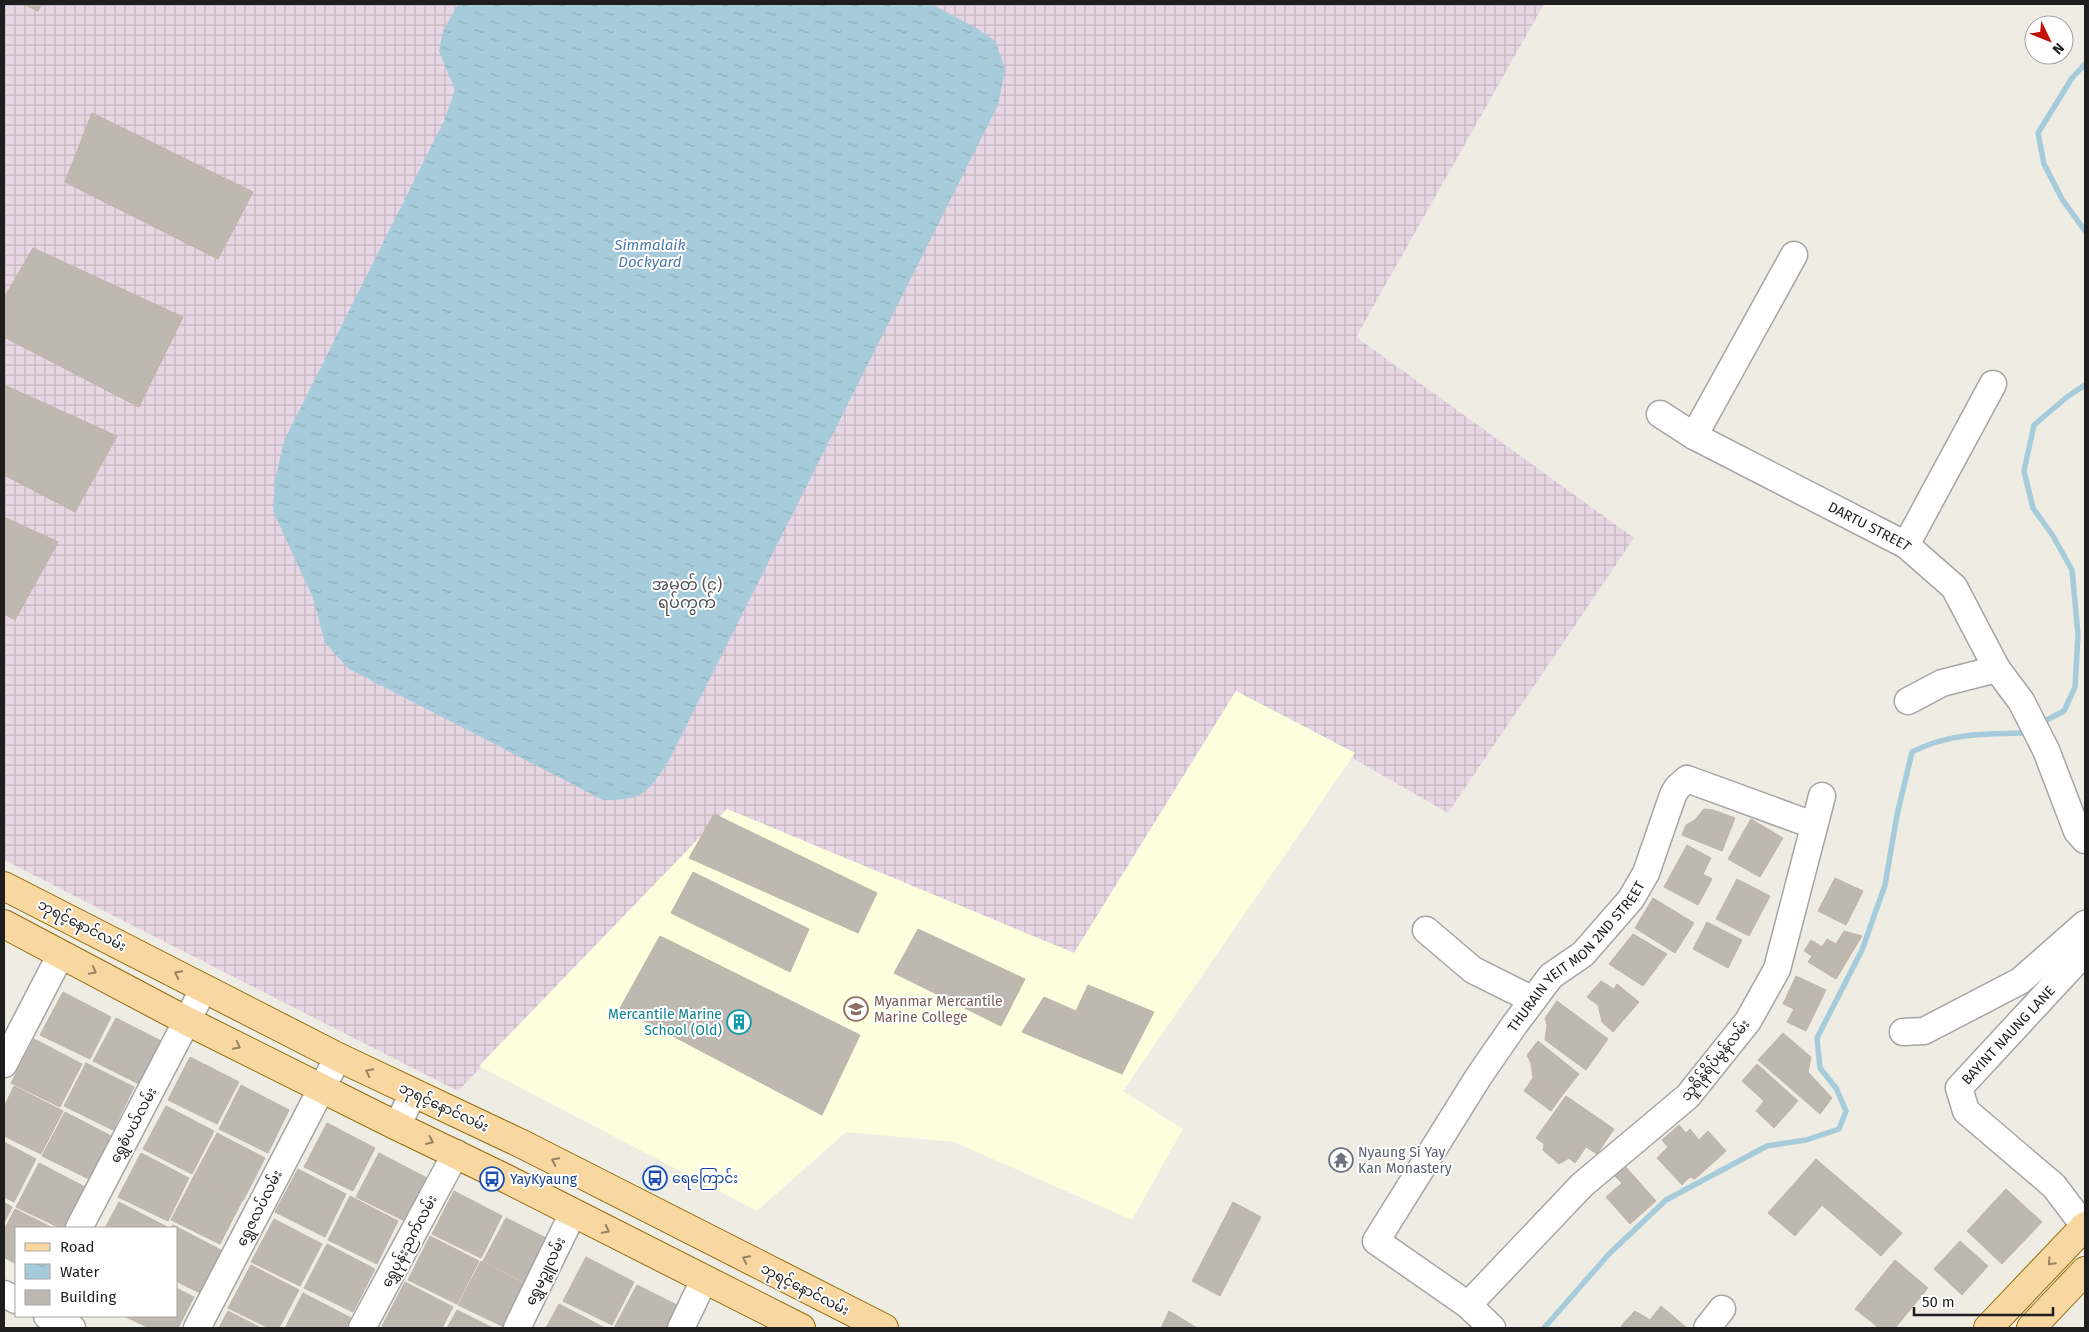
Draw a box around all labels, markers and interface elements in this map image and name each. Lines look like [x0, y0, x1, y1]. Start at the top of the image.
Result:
north arrow [2024, 15, 2074, 65]
text: N [2049, 39, 2068, 58]
water label: Simmalaik Dockyard [613, 236, 686, 271]
street label: DARTU STREET [1825, 498, 1915, 555]
district label: အမှတ် (၄) ရပ်ကွက် [652, 573, 722, 616]
street label: THURAIN YEIT MON 2ND STREET [1504, 878, 1649, 1035]
street label: ဘုရင့်နောင်လမ်း [33, 894, 130, 958]
one-way arrow [88, 965, 97, 975]
one-way arrow [174, 970, 183, 980]
street label: BAYINT NAUNG LANE [1958, 982, 2059, 1088]
place label: Myanmar Mercantile Marine College [874, 993, 1003, 1026]
school or university icon: Myanmar Mercantile Marine College [843, 996, 869, 1022]
place label: Mercantile Marine School (Old) [608, 1006, 722, 1039]
building icon: Mercantile Marine School (Old) [726, 1009, 752, 1035]
street label: သူရိန်ရိပ်မွန်လမ်း [1676, 1015, 1756, 1106]
one-way arrow [232, 1040, 241, 1050]
one-way arrow [365, 1068, 374, 1078]
street label: ဘုရင့်နောင်လမ်း [395, 1078, 492, 1138]
street label: ရွှေစံပယ်လမ်း [105, 1084, 163, 1167]
one-way arrow [425, 1135, 434, 1146]
place label: Nyaung Si Yay Kan Monastery [1358, 1144, 1452, 1177]
temple icon: Nyaung Si Yay Kan Monastery [1328, 1147, 1354, 1173]
one-way arrow [551, 1157, 560, 1167]
bus stop icon: ရေကြောင်း [642, 1165, 668, 1191]
street label: ရွှေဇလပ်လမ်း [231, 1166, 289, 1251]
bus stop icon: YayKyaung [479, 1166, 505, 1192]
place label: ရေကြောင်း [672, 1168, 738, 1190]
place label: YayKyaung [510, 1171, 578, 1188]
street label: ရွှေပုန်းညက်လမ်း [376, 1191, 444, 1292]
one-way arrow [601, 1224, 610, 1234]
legend [15, 1227, 178, 1317]
street label: ရွှေမဉ္ဇူလမ်း [520, 1234, 572, 1309]
text: Road [60, 1238, 95, 1256]
one-way arrow [743, 1255, 752, 1265]
one-way arrow [2048, 1256, 2057, 1265]
street label: ဘုရင့်နောင်လမ်း [756, 1258, 853, 1322]
text: Water [60, 1263, 99, 1281]
scale bar [1914, 1284, 2053, 1316]
text: Building [60, 1288, 116, 1306]
text: 50 m [1922, 1293, 1955, 1311]

